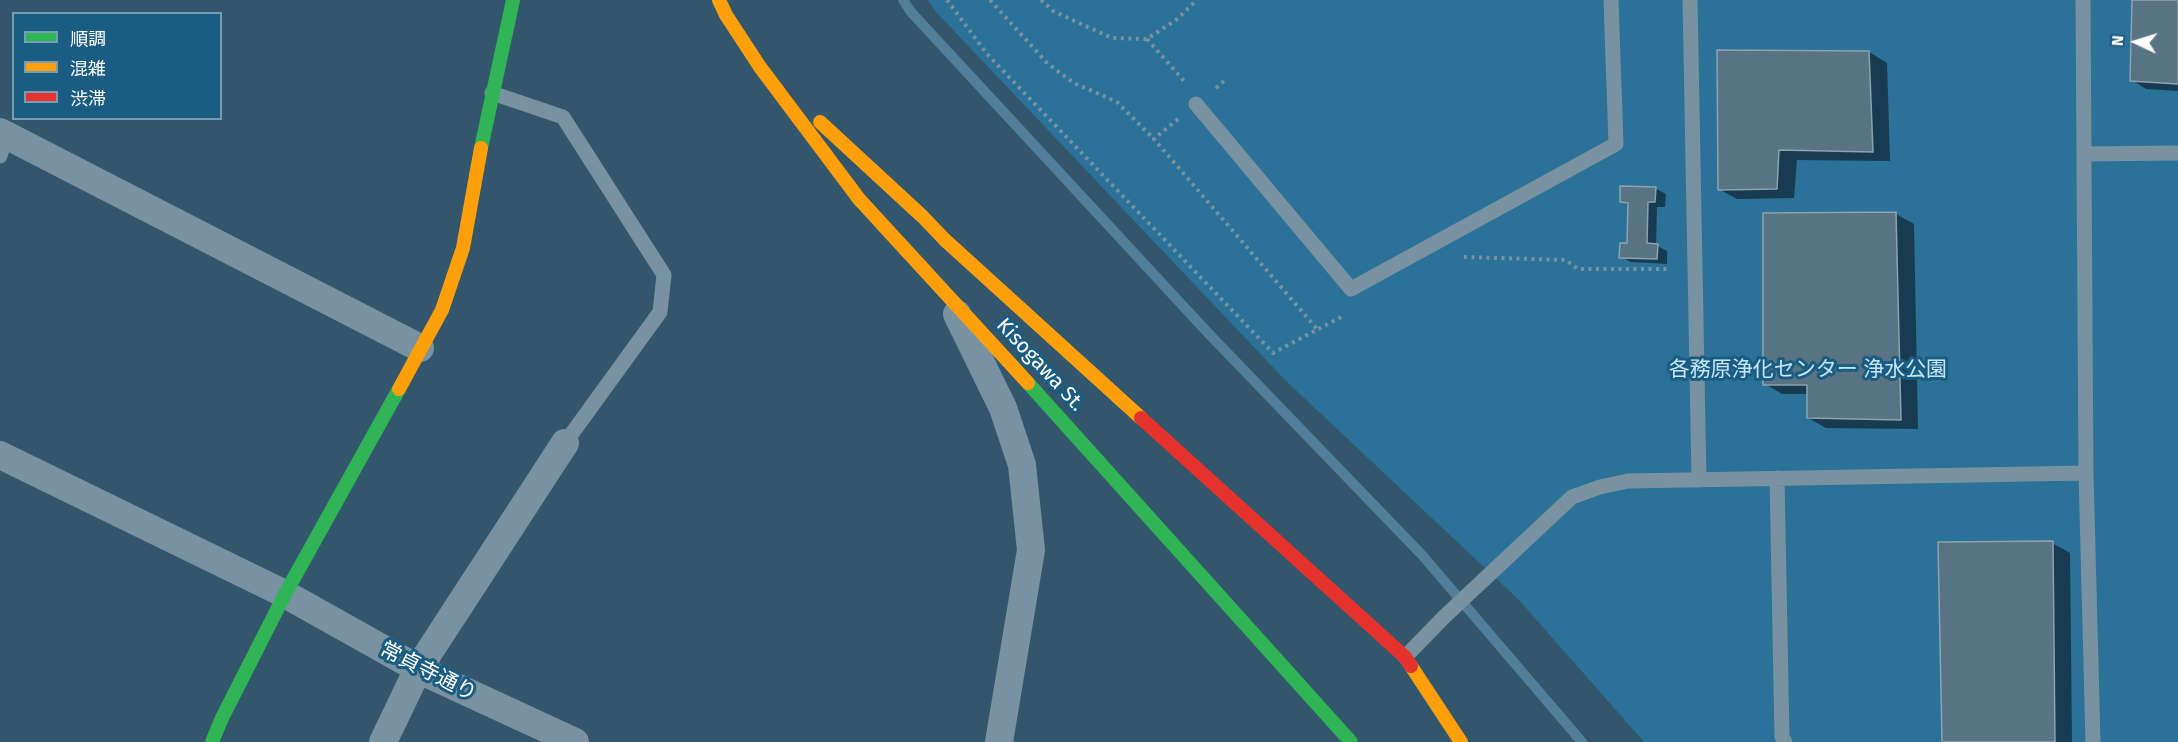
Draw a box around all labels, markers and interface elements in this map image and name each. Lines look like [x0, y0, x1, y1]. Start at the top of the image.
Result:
legend [12, 12, 222, 120]
north arrow [2106, 12, 2166, 72]
text: 順調 [70, 28, 106, 50]
text: N [2108, 35, 2127, 47]
text: 混雑 [70, 58, 106, 80]
text: 渋滞 [70, 88, 106, 110]
street label: Kisogawa St. [990, 313, 1090, 417]
park label: 各務原浄化センター 浄水公園 [1669, 357, 1947, 383]
street label: 常貞寺通り [376, 637, 480, 707]

